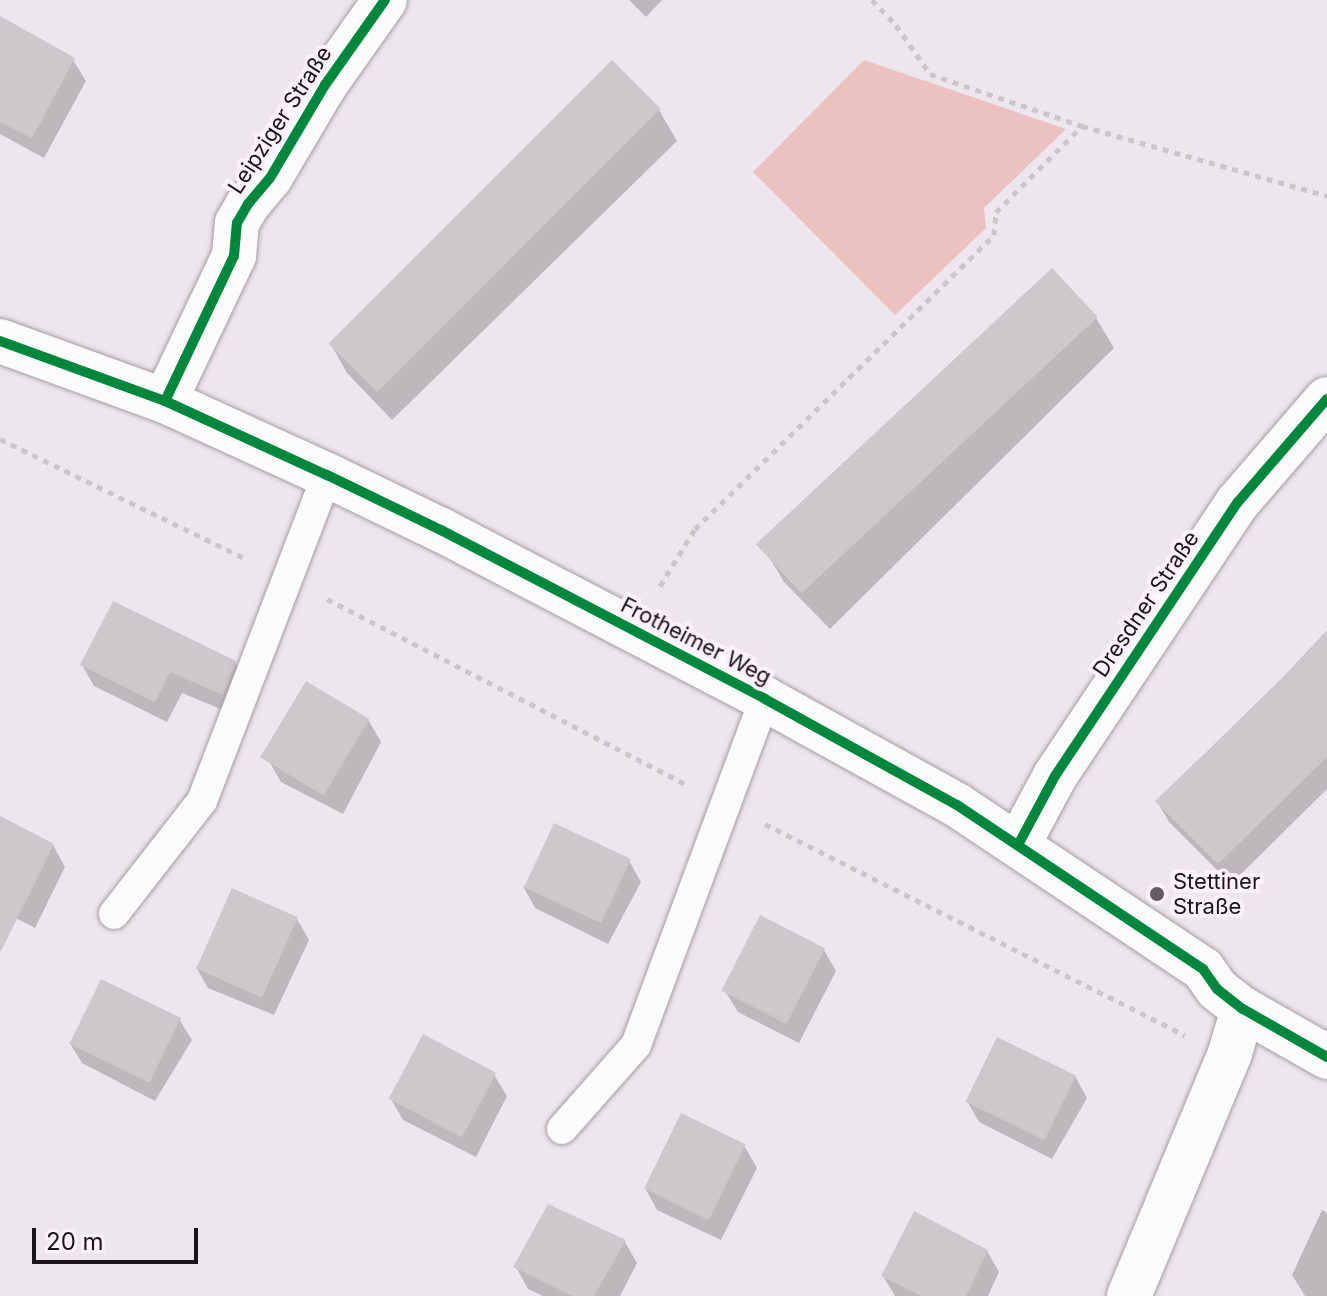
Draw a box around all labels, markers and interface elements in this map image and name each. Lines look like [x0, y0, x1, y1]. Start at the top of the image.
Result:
street label: Leipziger Straße [223, 41, 337, 199]
street label: Dresdner Straße [1087, 526, 1205, 682]
street label: Frotheimer Weg [616, 592, 776, 690]
place label: Stettiner Straße [1173, 868, 1260, 920]
marker: Stettiner Straße [1148, 885, 1166, 903]
scale bar [36, 1212, 202, 1262]
text: 20 m [46, 1227, 104, 1256]

